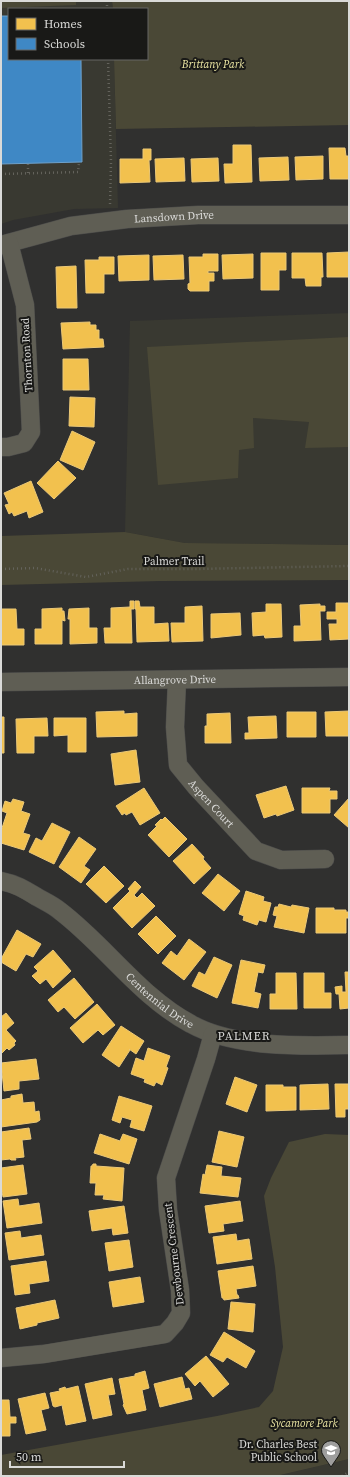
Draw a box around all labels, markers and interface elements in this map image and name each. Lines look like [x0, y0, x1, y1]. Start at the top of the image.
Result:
legend [8, 8, 148, 60]
text: Homes [44, 16, 82, 32]
text: Schools [44, 36, 85, 52]
park label: Brittany Park [181, 57, 245, 72]
street label: Lansdown Drive [134, 207, 214, 226]
street label: Thornton Road [18, 317, 36, 393]
street label: Palmer Trail [144, 554, 204, 569]
street label: Allangrove Drive [134, 671, 217, 688]
street label: Aspen Court [185, 776, 238, 831]
street label: Centennial Drive [122, 969, 197, 1032]
district label: PALMER [217, 1028, 271, 1044]
street label: Dewbourne Crescent [160, 1202, 188, 1306]
park label: Sycamore Park [270, 1416, 338, 1431]
place label: Dr. Charles Best Public School [239, 1437, 317, 1465]
school or university icon: Dr. Charles Best Public School [320, 1439, 342, 1467]
scale bar [10, 1443, 124, 1469]
text: 50 m [16, 1449, 42, 1465]

